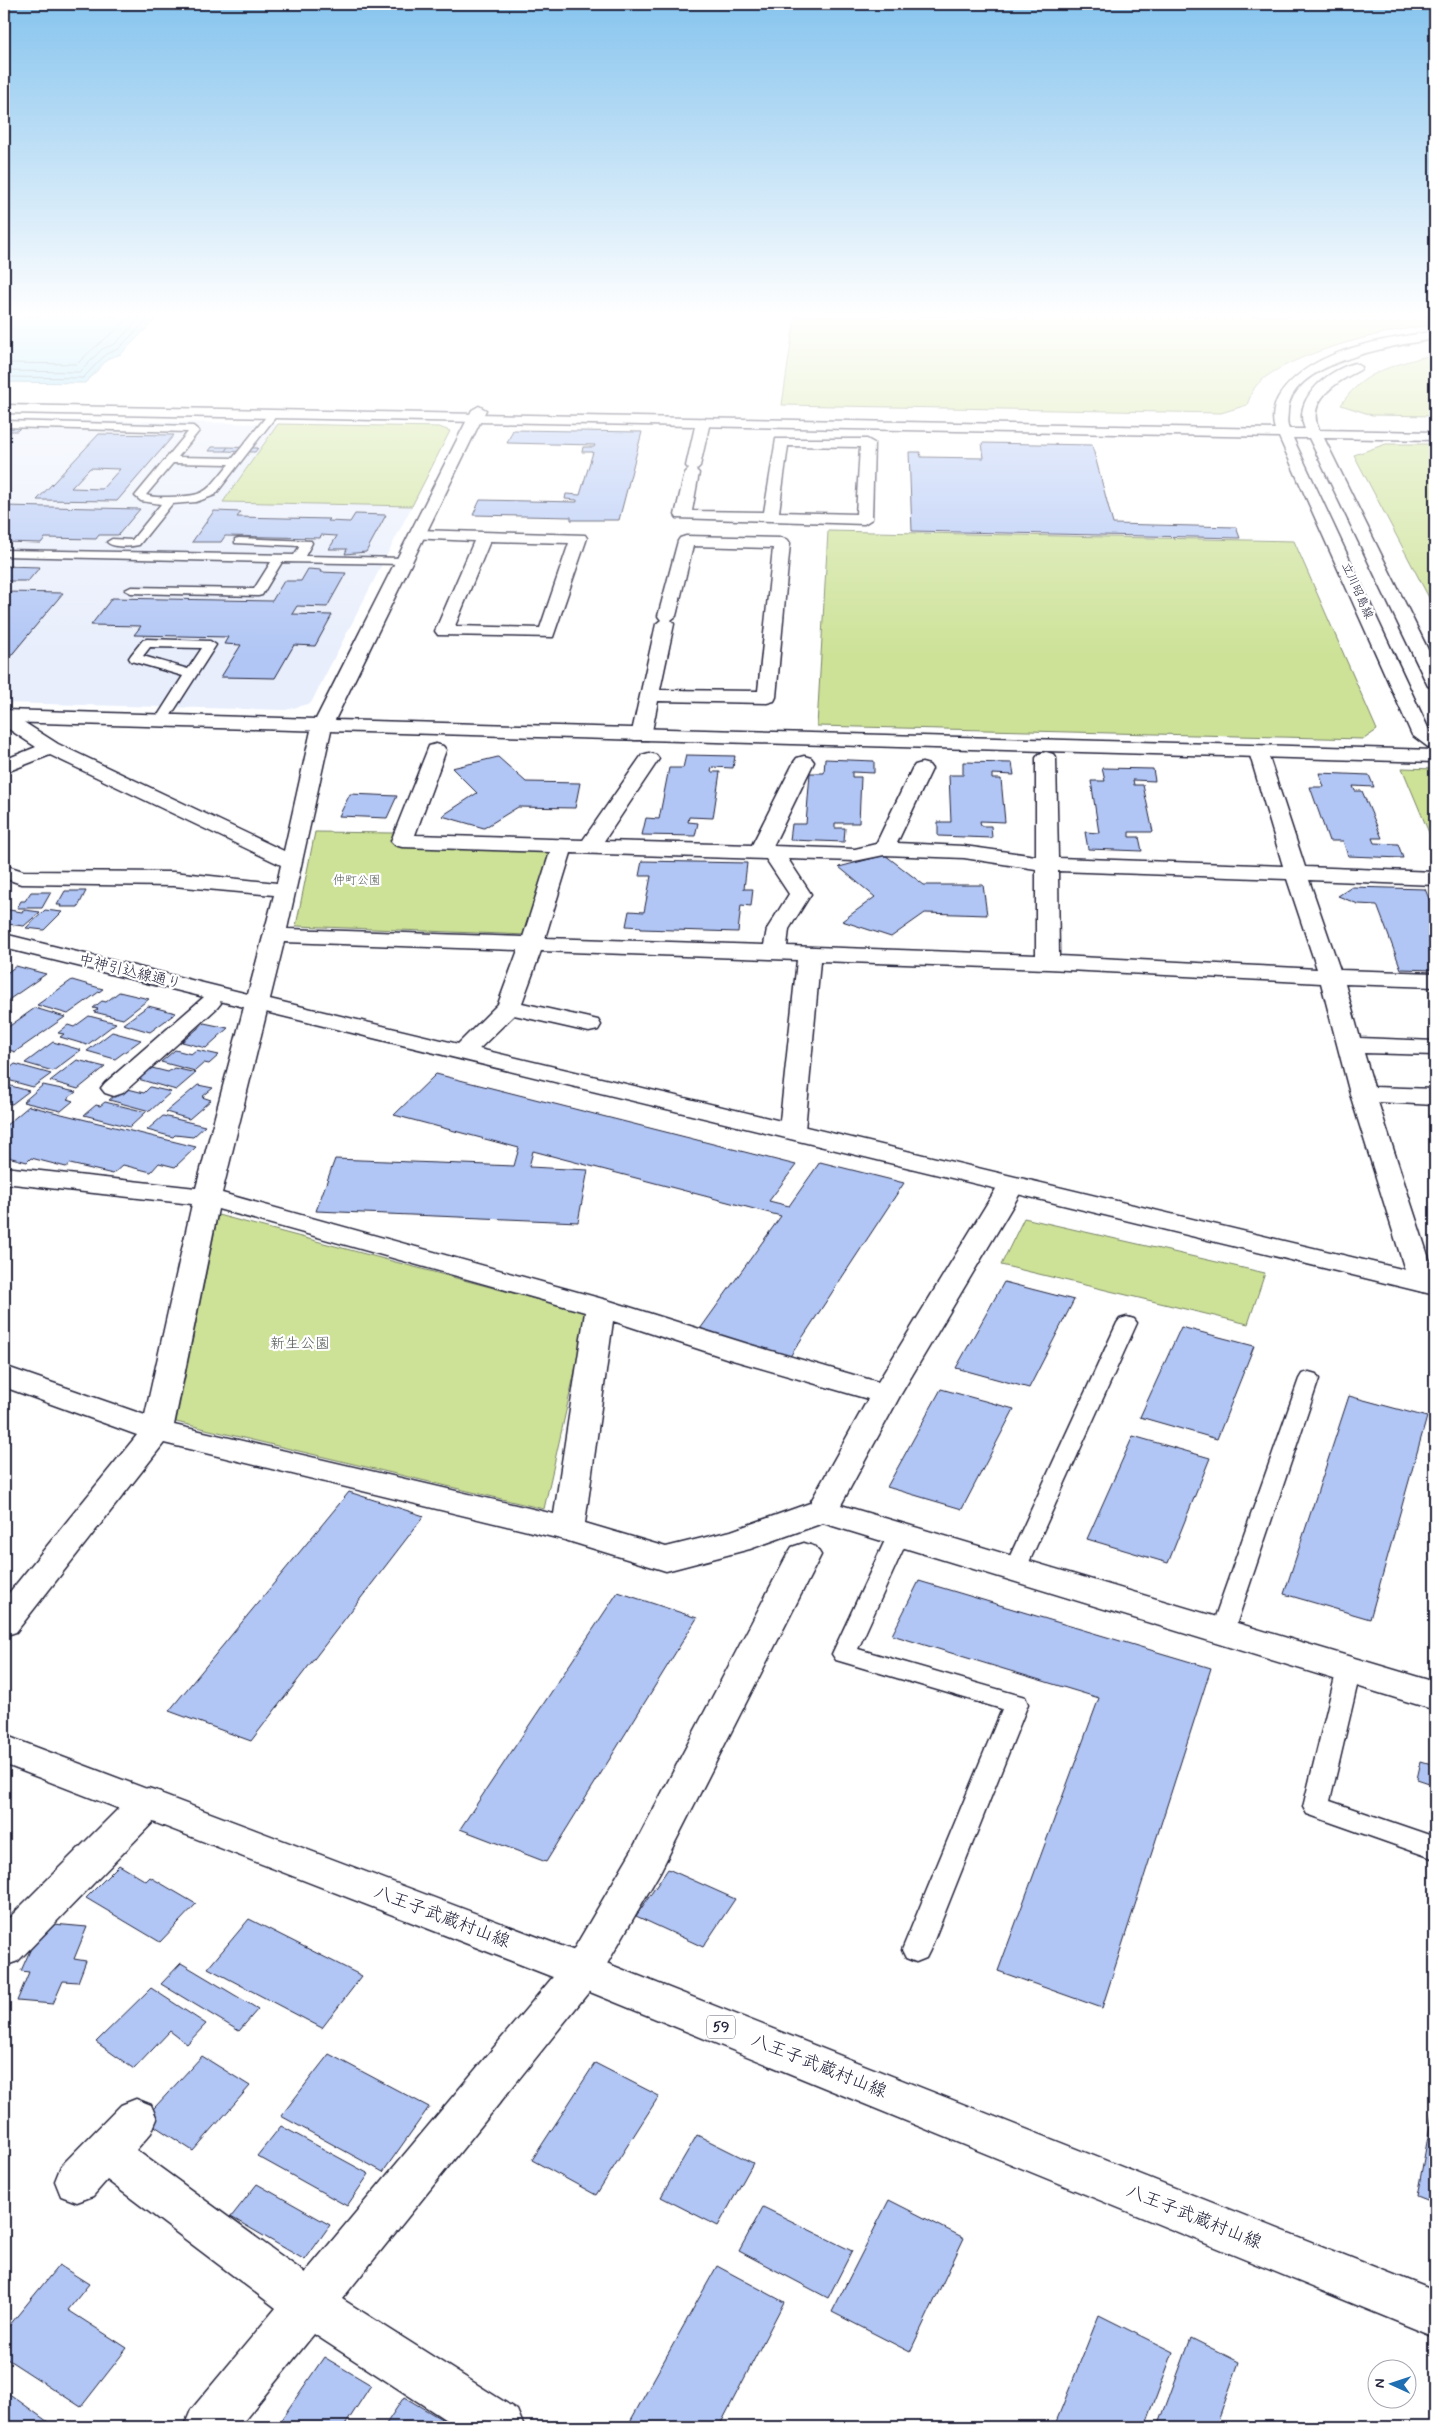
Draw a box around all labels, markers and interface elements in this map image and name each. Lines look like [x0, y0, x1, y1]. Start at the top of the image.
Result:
street label: 立川昭島線 [1337, 560, 1377, 622]
park label: 仲町公園 [333, 873, 381, 889]
street label: 中神引込線通り [77, 950, 183, 994]
park label: 新生公園 [270, 1334, 330, 1354]
street label: 八王子武蔵村山線 [370, 1880, 514, 1954]
road number: 59 [707, 2015, 735, 2038]
street label: 八王子武蔵村山線 [748, 2028, 890, 2104]
street label: 八王子武蔵村山線 [1123, 2179, 1265, 2255]
north arrow [1366, 2358, 1416, 2408]
text: N [1371, 2378, 1389, 2389]

